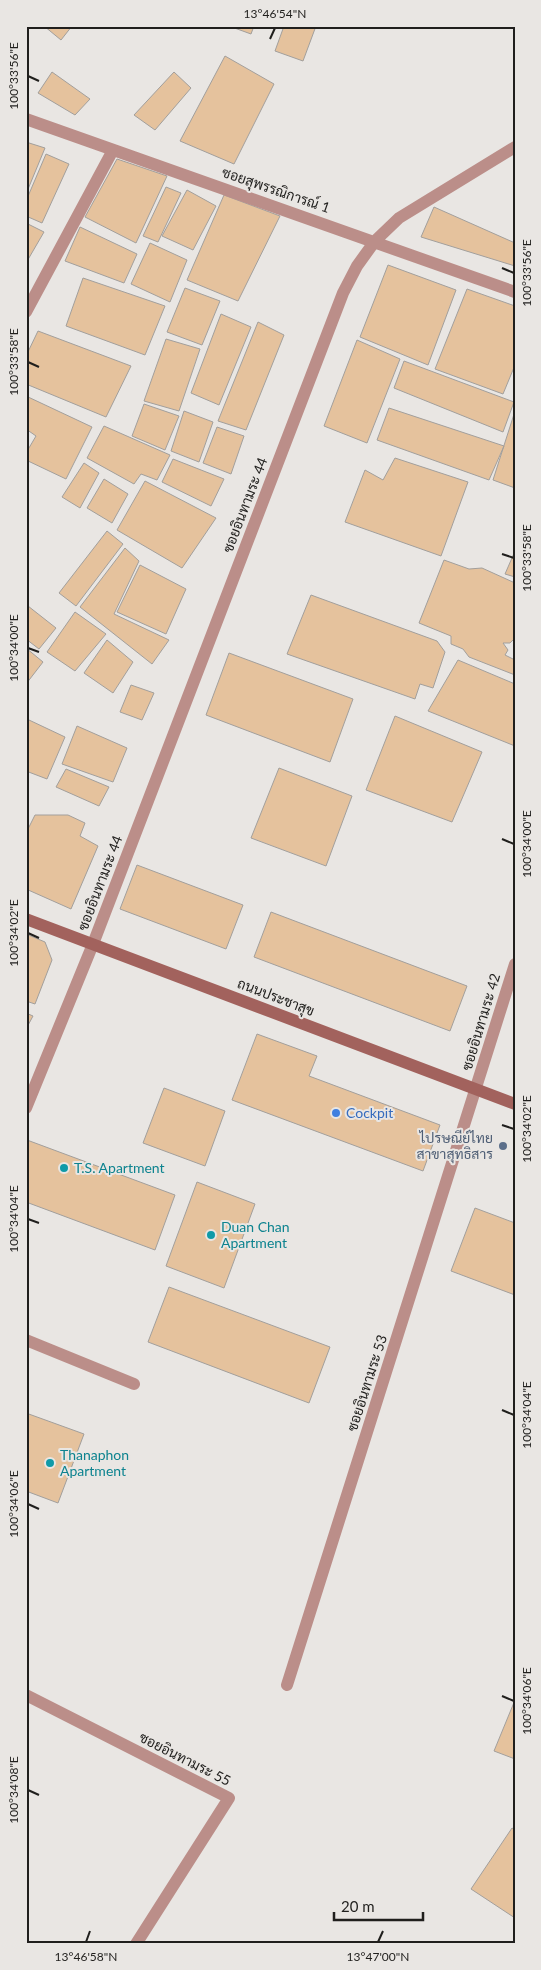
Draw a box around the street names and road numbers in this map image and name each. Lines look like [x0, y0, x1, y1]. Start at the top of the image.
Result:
street label: ซอยสุพรรณิการณ์ 1 [219, 163, 332, 218]
street label: ซอยอินทามระ 44 [219, 455, 271, 555]
street label: ซอยอินทามระ 44 [74, 833, 126, 933]
street label: ซอยอินทามระ 42 [458, 971, 503, 1072]
street label: ถนนประชาสุข [235, 974, 317, 1021]
street label: ซอยอินทามระ 53 [343, 1332, 390, 1433]
street label: ซอยอินทามระ 55 [137, 1728, 234, 1789]

